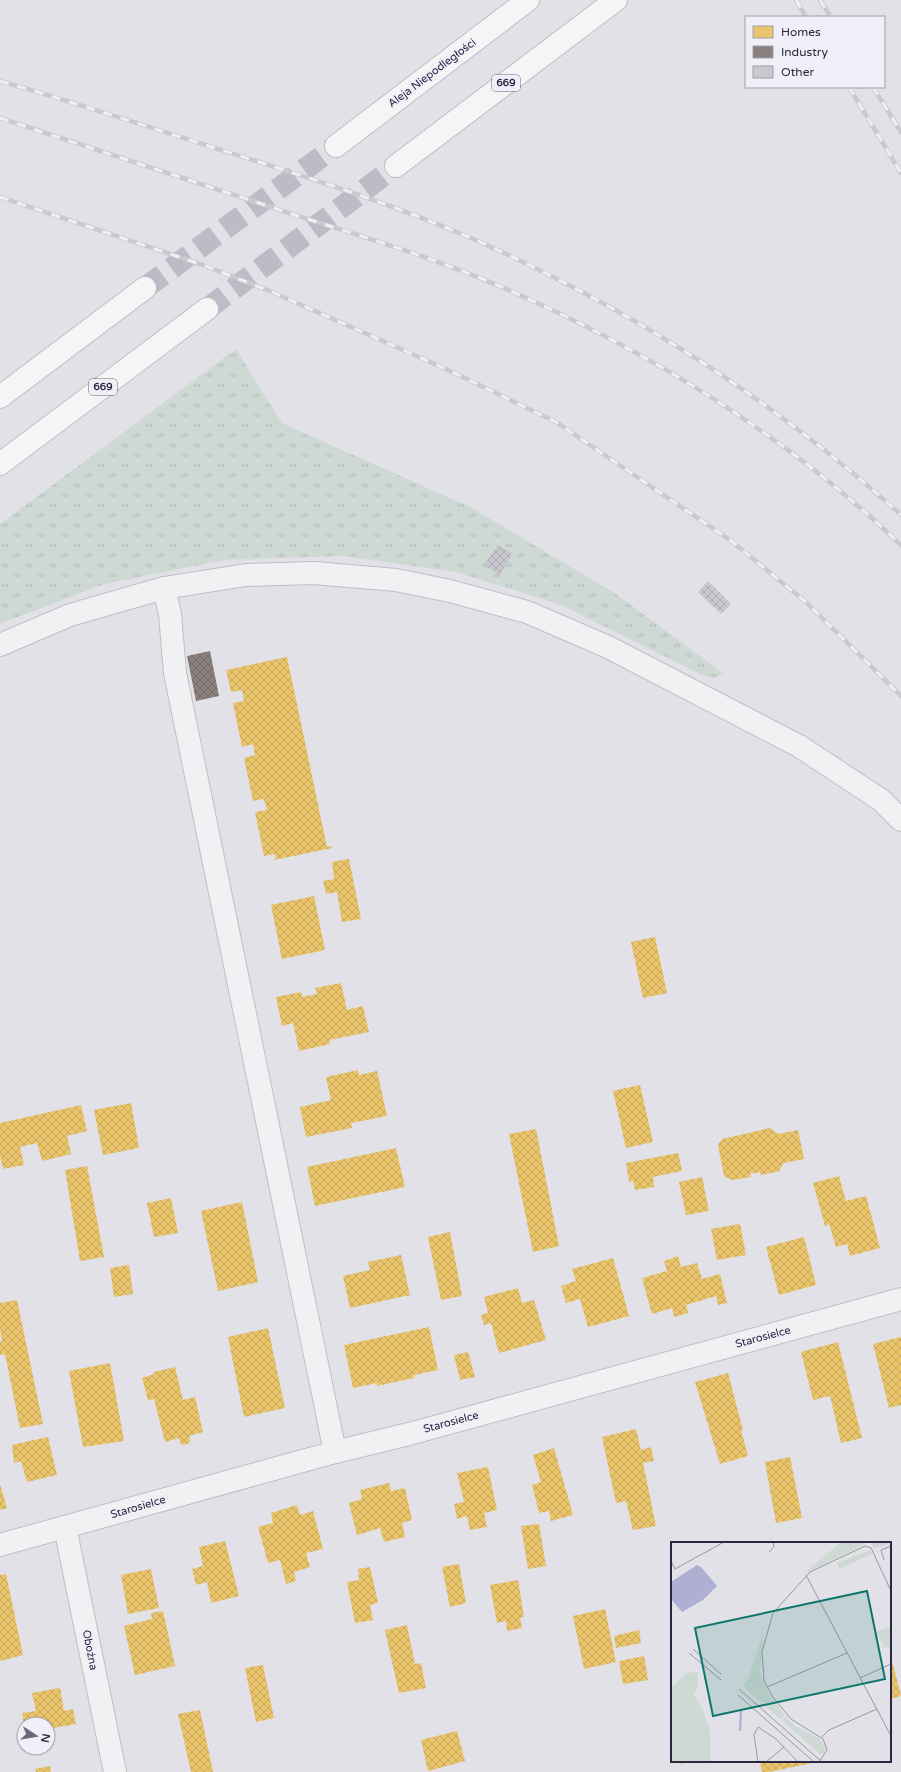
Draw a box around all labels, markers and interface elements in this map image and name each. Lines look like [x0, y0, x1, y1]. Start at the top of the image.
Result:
legend [745, 16, 885, 88]
text: Homes [781, 25, 821, 39]
street label: Aleja Niepodległości [386, 36, 478, 110]
text: Industry [781, 45, 828, 59]
text: Other [781, 65, 814, 79]
road number: 669 [492, 75, 520, 91]
road number: 669 [89, 379, 117, 395]
street label: Starosielce [734, 1323, 792, 1351]
street label: Starosielce [422, 1408, 480, 1436]
street label: Starosielce [109, 1493, 167, 1521]
inset map [671, 1542, 891, 1762]
street label: Oboźna [80, 1629, 100, 1671]
north arrow [16, 1716, 56, 1756]
text: N [38, 1732, 53, 1744]

